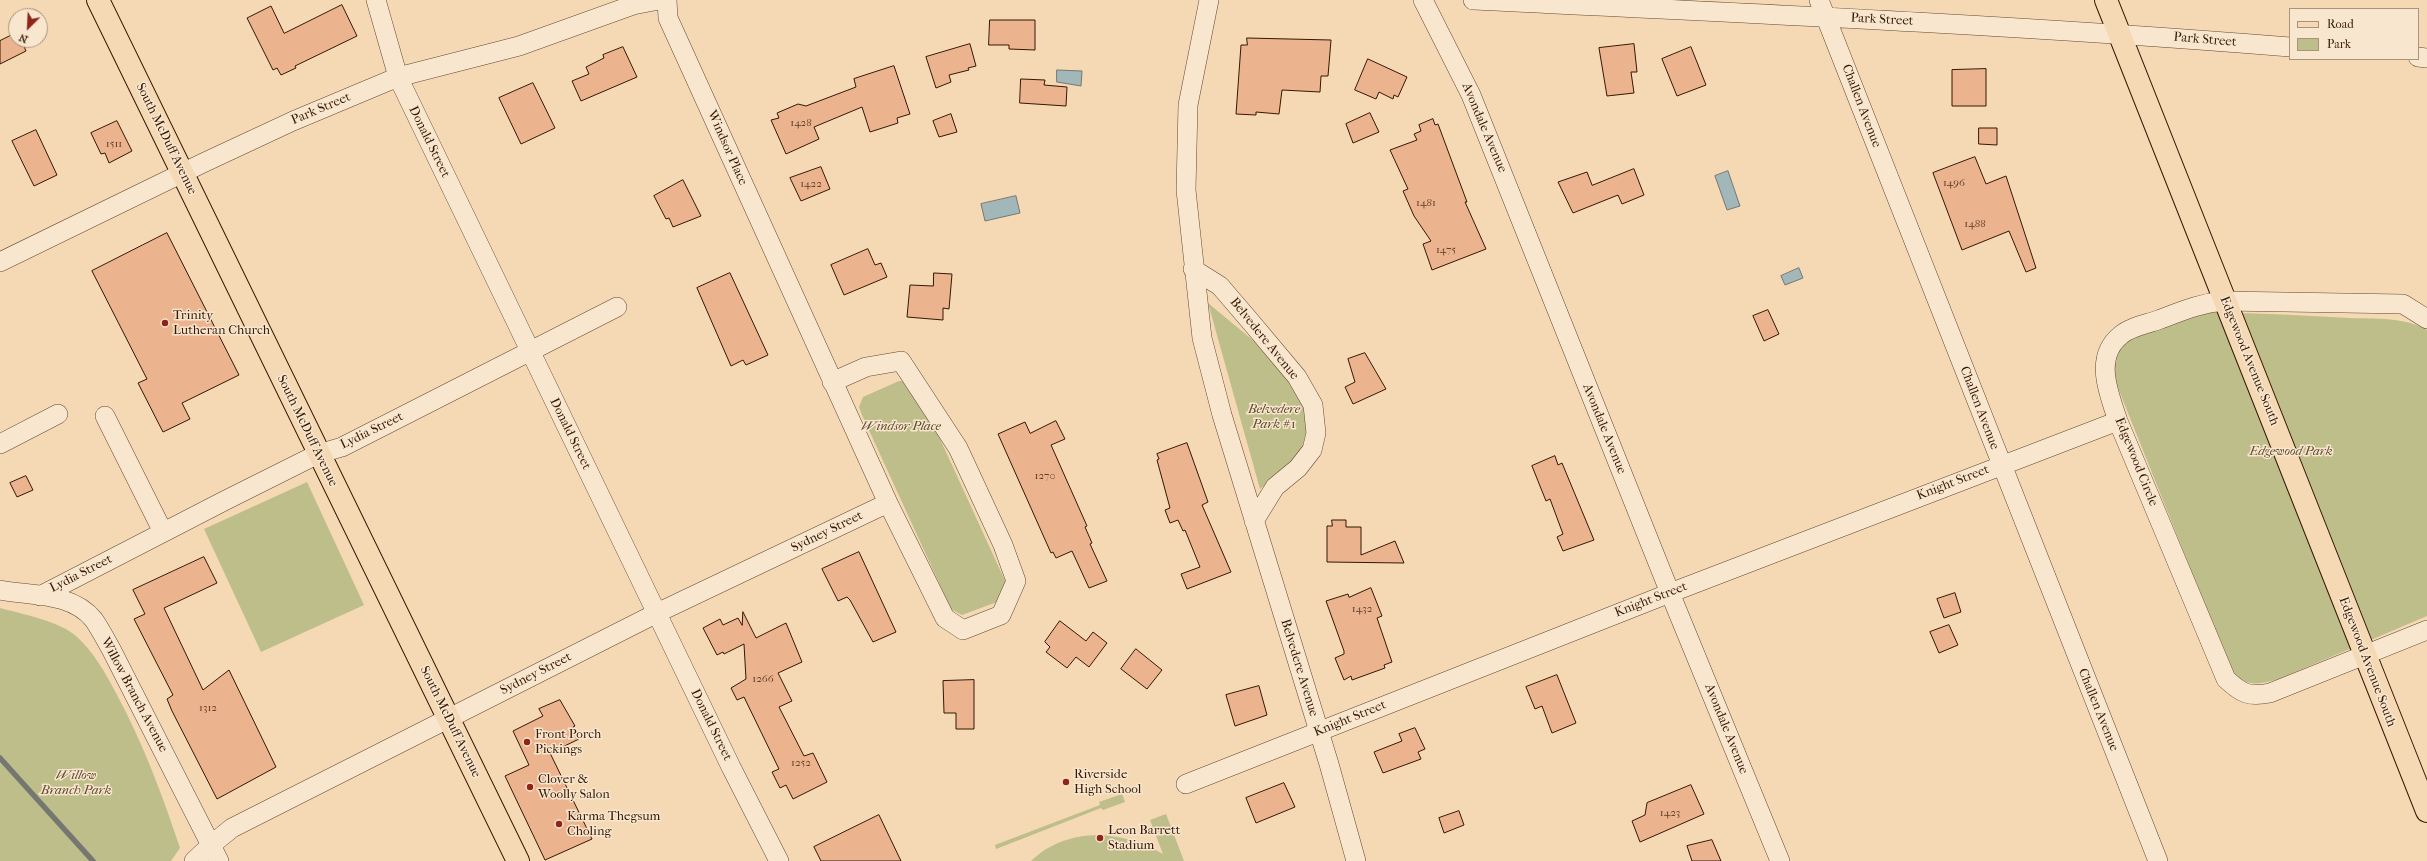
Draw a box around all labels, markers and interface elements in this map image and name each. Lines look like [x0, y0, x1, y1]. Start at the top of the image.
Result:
north arrow [8, 8, 48, 48]
legend [2289, 8, 2419, 60]
street label: Park Street [1850, 11, 1914, 29]
text: Road [2327, 17, 2354, 31]
street label: Park Street [2173, 29, 2237, 51]
text: N [17, 31, 30, 46]
text: Park [2327, 37, 2351, 51]
street label: Challen Avenue [1838, 62, 1884, 150]
street label: South McDuff Avenue [132, 81, 200, 197]
street label: Avondale Avenue [1458, 81, 1510, 175]
street label: Park Street [289, 90, 353, 128]
street label: Donald Street [405, 104, 453, 180]
street label: Windsor Place [704, 108, 750, 188]
house number: 1428 [790, 116, 812, 130]
house number: 1511 [106, 137, 122, 151]
house number: 1496 [1943, 176, 1965, 190]
house number: 1422 [800, 177, 822, 191]
house number: 1481 [1416, 196, 1436, 210]
house number: 1488 [1964, 217, 1986, 231]
house number: 1475 [1436, 243, 1456, 257]
street label: Edgewood Avenue South [2216, 294, 2282, 428]
street label: Belvedere Avenue [1226, 295, 1302, 383]
place label: Trinity Lutheran Church [173, 308, 270, 339]
marker: Trinity Lutheran Church [160, 318, 170, 328]
street label: Challen Avenue [1956, 364, 2002, 452]
street label: South McDuff Avenue [273, 373, 341, 489]
street label: Avondale Avenue [1579, 382, 1629, 476]
street label: Donald Street [546, 396, 594, 472]
park label: Belvedere Park #1 [1248, 402, 1300, 433]
street label: Lydia Street [338, 409, 406, 453]
street label: Edgewood Circle [2111, 415, 2161, 509]
park label: Windsor Place [861, 419, 941, 435]
park label: Edgewood Park [2250, 444, 2332, 460]
street label: Knight Street [1914, 462, 1992, 504]
house number: 1270 [1035, 469, 1055, 483]
street label: Sydney Street [789, 508, 865, 556]
street label: Lydia Street [47, 552, 115, 596]
street label: Knight Street [1612, 579, 1690, 621]
street label: Edgewood Avenue South [2335, 595, 2399, 729]
house number: 1432 [1352, 602, 1372, 616]
street label: Belvedere Avenue [1277, 617, 1321, 719]
street label: Willow Branch Avenue [97, 635, 171, 755]
street label: Sydney Street [498, 649, 574, 699]
street label: South McDuff Avenue [416, 664, 484, 780]
street label: Challen Avenue [2074, 666, 2122, 754]
house number: 1266 [752, 672, 774, 686]
street label: Avondale Avenue [1701, 682, 1751, 776]
street label: Donald Street [687, 687, 735, 763]
street label: Knight Street [1312, 697, 1388, 741]
house number: 1312 [199, 701, 217, 715]
place label: Front Porch Pickings [535, 727, 601, 758]
marker: Front Porch Pickings [522, 737, 532, 747]
house number: 1252 [791, 756, 811, 770]
place label: Riverside High School [1074, 767, 1141, 798]
park label: Willow Branch Park [41, 768, 111, 799]
place label: Clover & Woolly Salon [538, 772, 610, 803]
marker: Riverside High School [1061, 777, 1071, 787]
marker: Clover & Woolly Salon [525, 782, 535, 792]
house number: 1423 [1660, 806, 1680, 820]
place label: Karma Thegsum Choling [567, 809, 660, 840]
marker: Karma Thegsum Choling [554, 819, 564, 829]
place label: Leon Barrett Stadium [1108, 823, 1180, 854]
marker: Leon Barrett Stadium [1095, 833, 1105, 843]

